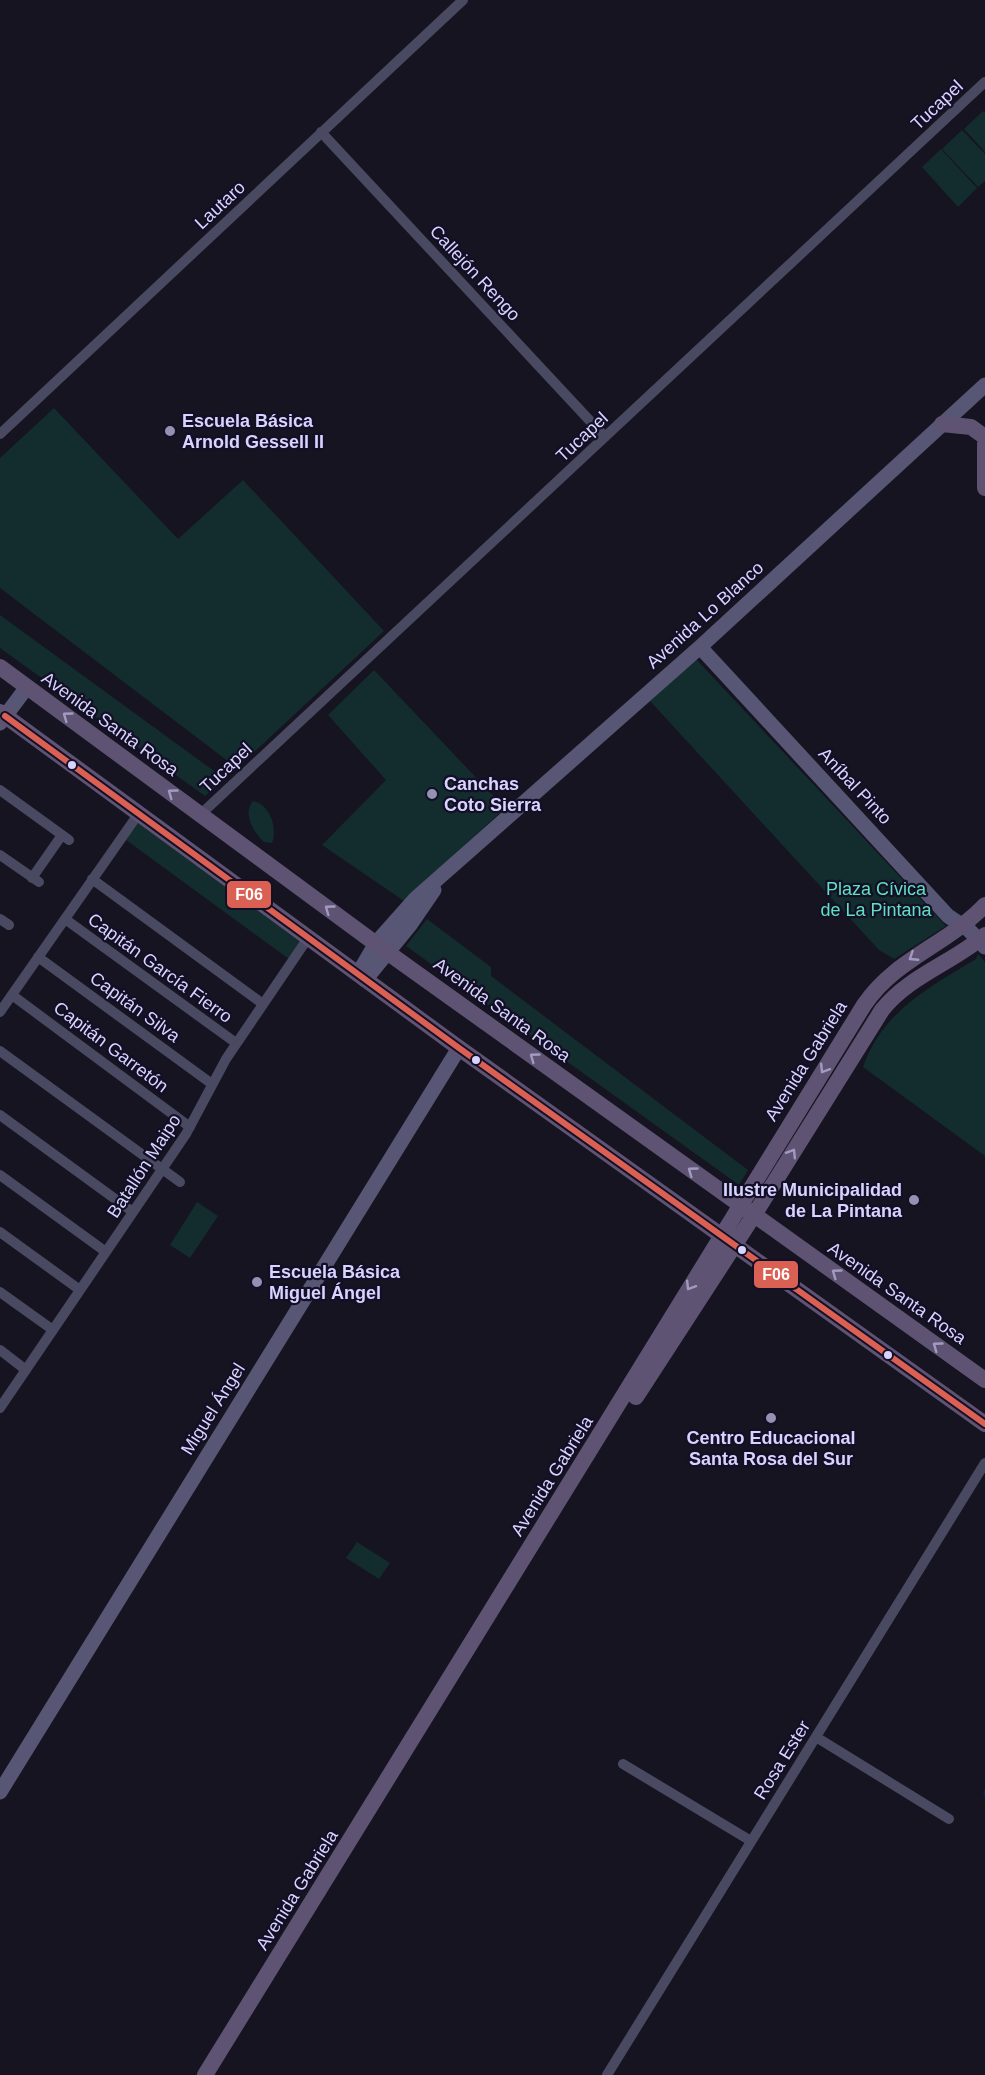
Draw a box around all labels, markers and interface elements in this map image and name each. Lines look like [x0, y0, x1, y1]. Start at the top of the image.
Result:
street label: Tucapel [907, 76, 967, 134]
street label: Lautaro [191, 177, 249, 233]
street label: Callejón Rengo [426, 221, 524, 325]
street label: Tucapel [552, 408, 612, 466]
place label: Escuela Básica Arnold Gessell II [182, 411, 324, 452]
marker: Escuela Básica Arnold Gessell II [163, 424, 177, 438]
street label: Avenida Lo Blanco [643, 557, 767, 673]
street label: Avenida Santa Rosa [38, 668, 183, 781]
one-way arrow [63, 713, 74, 724]
street label: Tucapel [196, 739, 256, 797]
street label: Aníbal Pinto [815, 744, 895, 828]
unlabelled marker [66, 759, 78, 771]
place label: Canchas Coto Sierra [444, 774, 542, 815]
marker: Canchas Coto Sierra [425, 787, 439, 801]
one-way arrow [167, 789, 178, 800]
park label: Plaza Cívica de La Pintana [820, 879, 933, 920]
line badge: F06 [226, 880, 272, 909]
text: F06 [235, 886, 263, 903]
one-way arrow [324, 905, 335, 916]
street label: Capitán García Fierro [84, 909, 236, 1027]
one-way arrow [909, 950, 919, 962]
street label: Avenida Santa Rosa [430, 954, 575, 1067]
street label: Capitán Silva [86, 968, 185, 1047]
street label: Avenida Gabriela [761, 996, 852, 1125]
street label: Capitán Garretón [50, 997, 172, 1097]
one-way arrow [529, 1053, 540, 1064]
unlabelled marker [470, 1054, 482, 1066]
one-way arrow [820, 1063, 832, 1073]
street label: Batallón Maipo [103, 1111, 185, 1221]
one-way arrow [785, 1149, 797, 1159]
one-way arrow [688, 1167, 699, 1178]
place label: Ilustre Municipalidad de La Pintana [723, 1180, 903, 1221]
marker: Ilustre Municipalidad de La Pintana [907, 1193, 921, 1207]
street label: Avenida Santa Rosa [824, 1238, 971, 1349]
unlabelled marker [736, 1244, 748, 1256]
line badge: F06 [753, 1260, 799, 1289]
place label: Escuela Básica Miguel Ángel [269, 1262, 401, 1303]
text: F06 [762, 1266, 790, 1283]
one-way arrow [831, 1269, 842, 1280]
marker: Escuela Básica Miguel Ángel [250, 1275, 264, 1289]
one-way arrow [685, 1280, 697, 1290]
one-way arrow [933, 1342, 944, 1353]
unlabelled marker [882, 1349, 894, 1361]
street label: Miguel Ángel [177, 1360, 249, 1458]
street label: Avenida Gabriela [507, 1411, 598, 1540]
marker: Centro Educacional Santa Rosa del Sur [764, 1411, 778, 1425]
place label: Centro Educacional Santa Rosa del Sur [686, 1428, 856, 1469]
street label: Rosa Ester [750, 1717, 814, 1803]
street label: Avenida Gabriela [252, 1825, 343, 1954]

